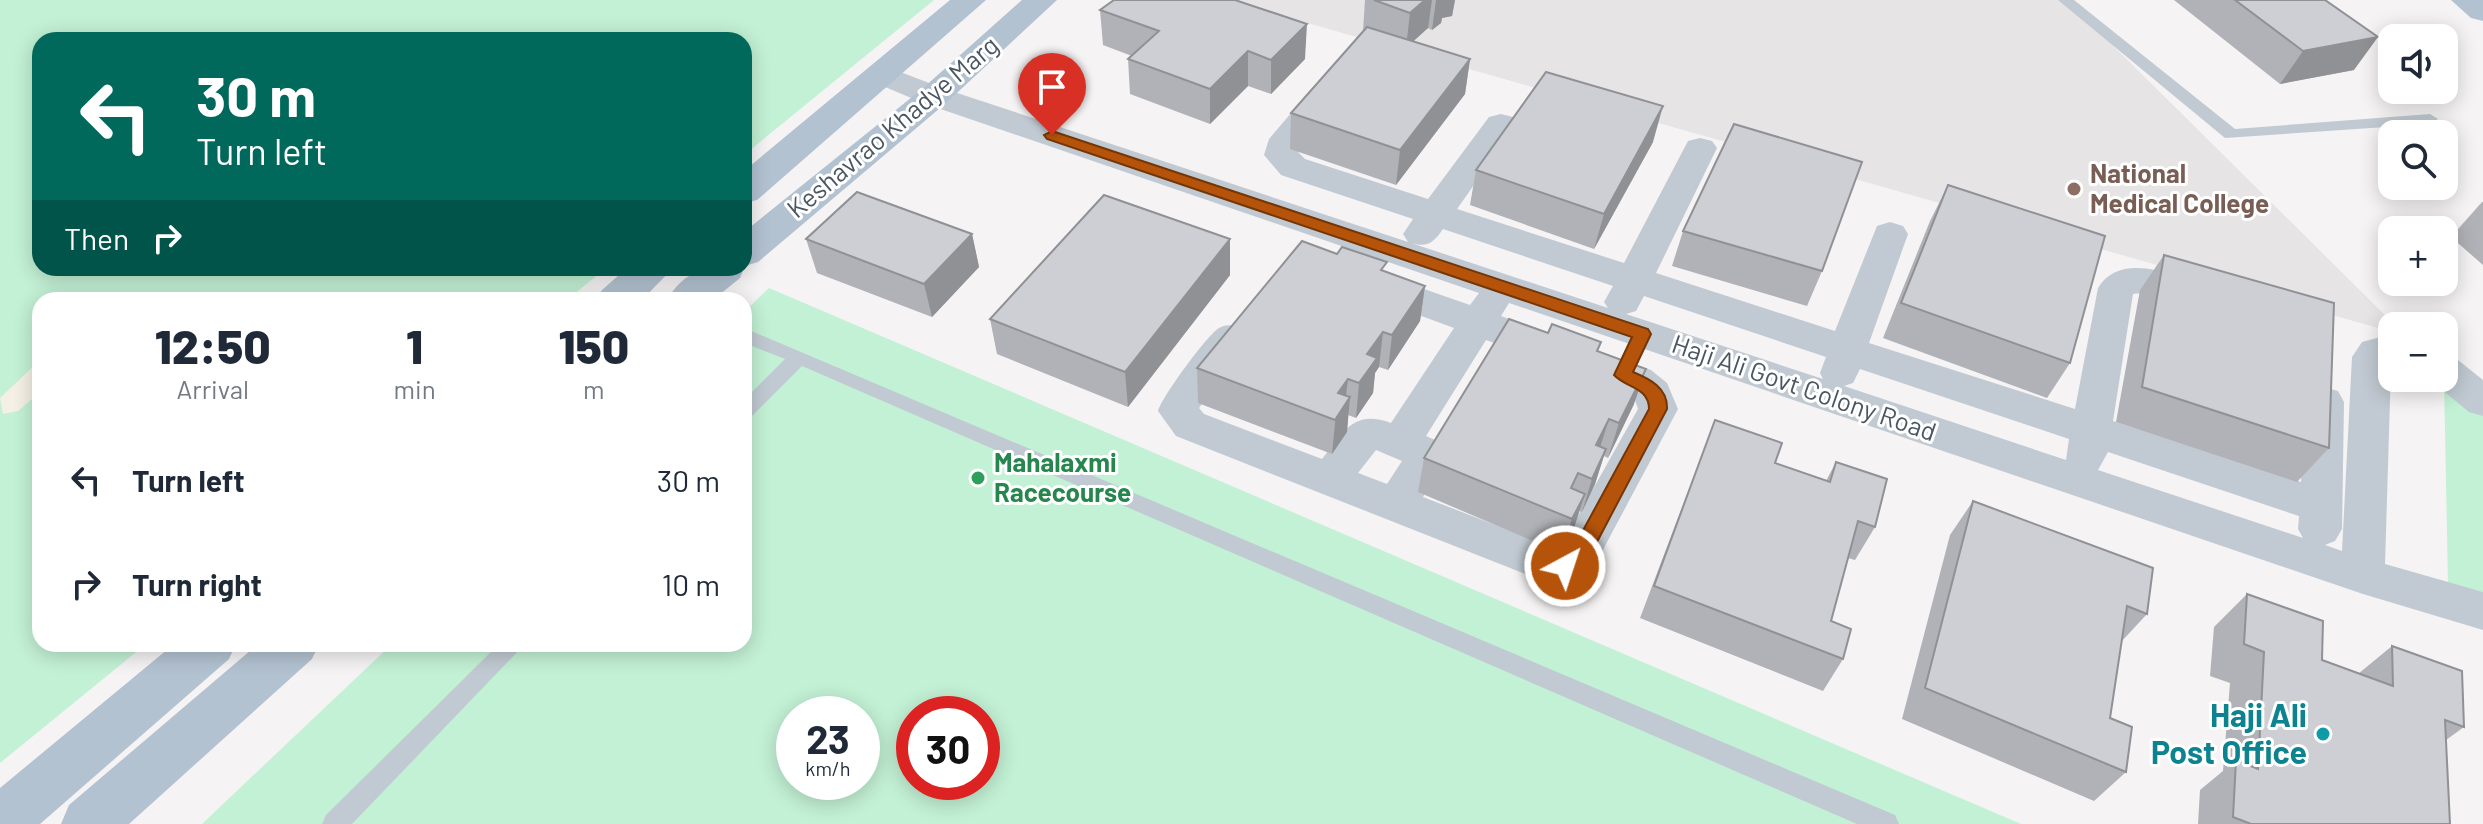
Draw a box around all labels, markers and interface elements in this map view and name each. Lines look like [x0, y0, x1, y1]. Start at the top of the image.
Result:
map controls [2378, 24, 2458, 392]
button: sound [2378, 24, 2458, 104]
street label: Keshavrao Khadye Marg [780, 28, 1004, 223]
pin [1018, 53, 1086, 135]
text: 30 m [196, 61, 316, 128]
icon: left [64, 64, 168, 168]
icon: arrive [1030, 65, 1074, 109]
button: search [2378, 120, 2458, 200]
text: Turn left [196, 129, 327, 172]
place label: National Medical College [2090, 157, 2269, 218]
marker: National Medical College [2065, 180, 2083, 198]
icon: right [145, 216, 189, 260]
button: + [2378, 216, 2458, 296]
text: Then [64, 220, 129, 256]
button: − [2378, 312, 2458, 392]
text: 12:50 [155, 316, 271, 374]
text: 1 [406, 316, 423, 374]
text: 150 [558, 316, 629, 374]
street label: Haji Ali Govt Colony Road [1668, 327, 1941, 446]
text: Arrival [176, 373, 249, 404]
text: min [394, 373, 436, 404]
text: m [583, 373, 605, 404]
place label: Mahalaxmi Racecourse [994, 446, 1131, 507]
icon: left [64, 458, 108, 502]
text: Turn left [132, 462, 245, 498]
text: 30 m [657, 462, 720, 498]
marker: Mahalaxmi Racecourse [969, 469, 987, 487]
position arrow [1523, 524, 1607, 608]
icon: right [64, 562, 108, 606]
text: Turn right [132, 566, 262, 602]
text: 10 m [662, 566, 720, 602]
place label: Haji Ali Post Office [2151, 695, 2307, 770]
speed limit sign: 30 [896, 696, 1000, 800]
text: 23 [806, 714, 850, 762]
marker: Haji Ali Post Office [2314, 725, 2332, 743]
text: km/h [805, 756, 851, 780]

